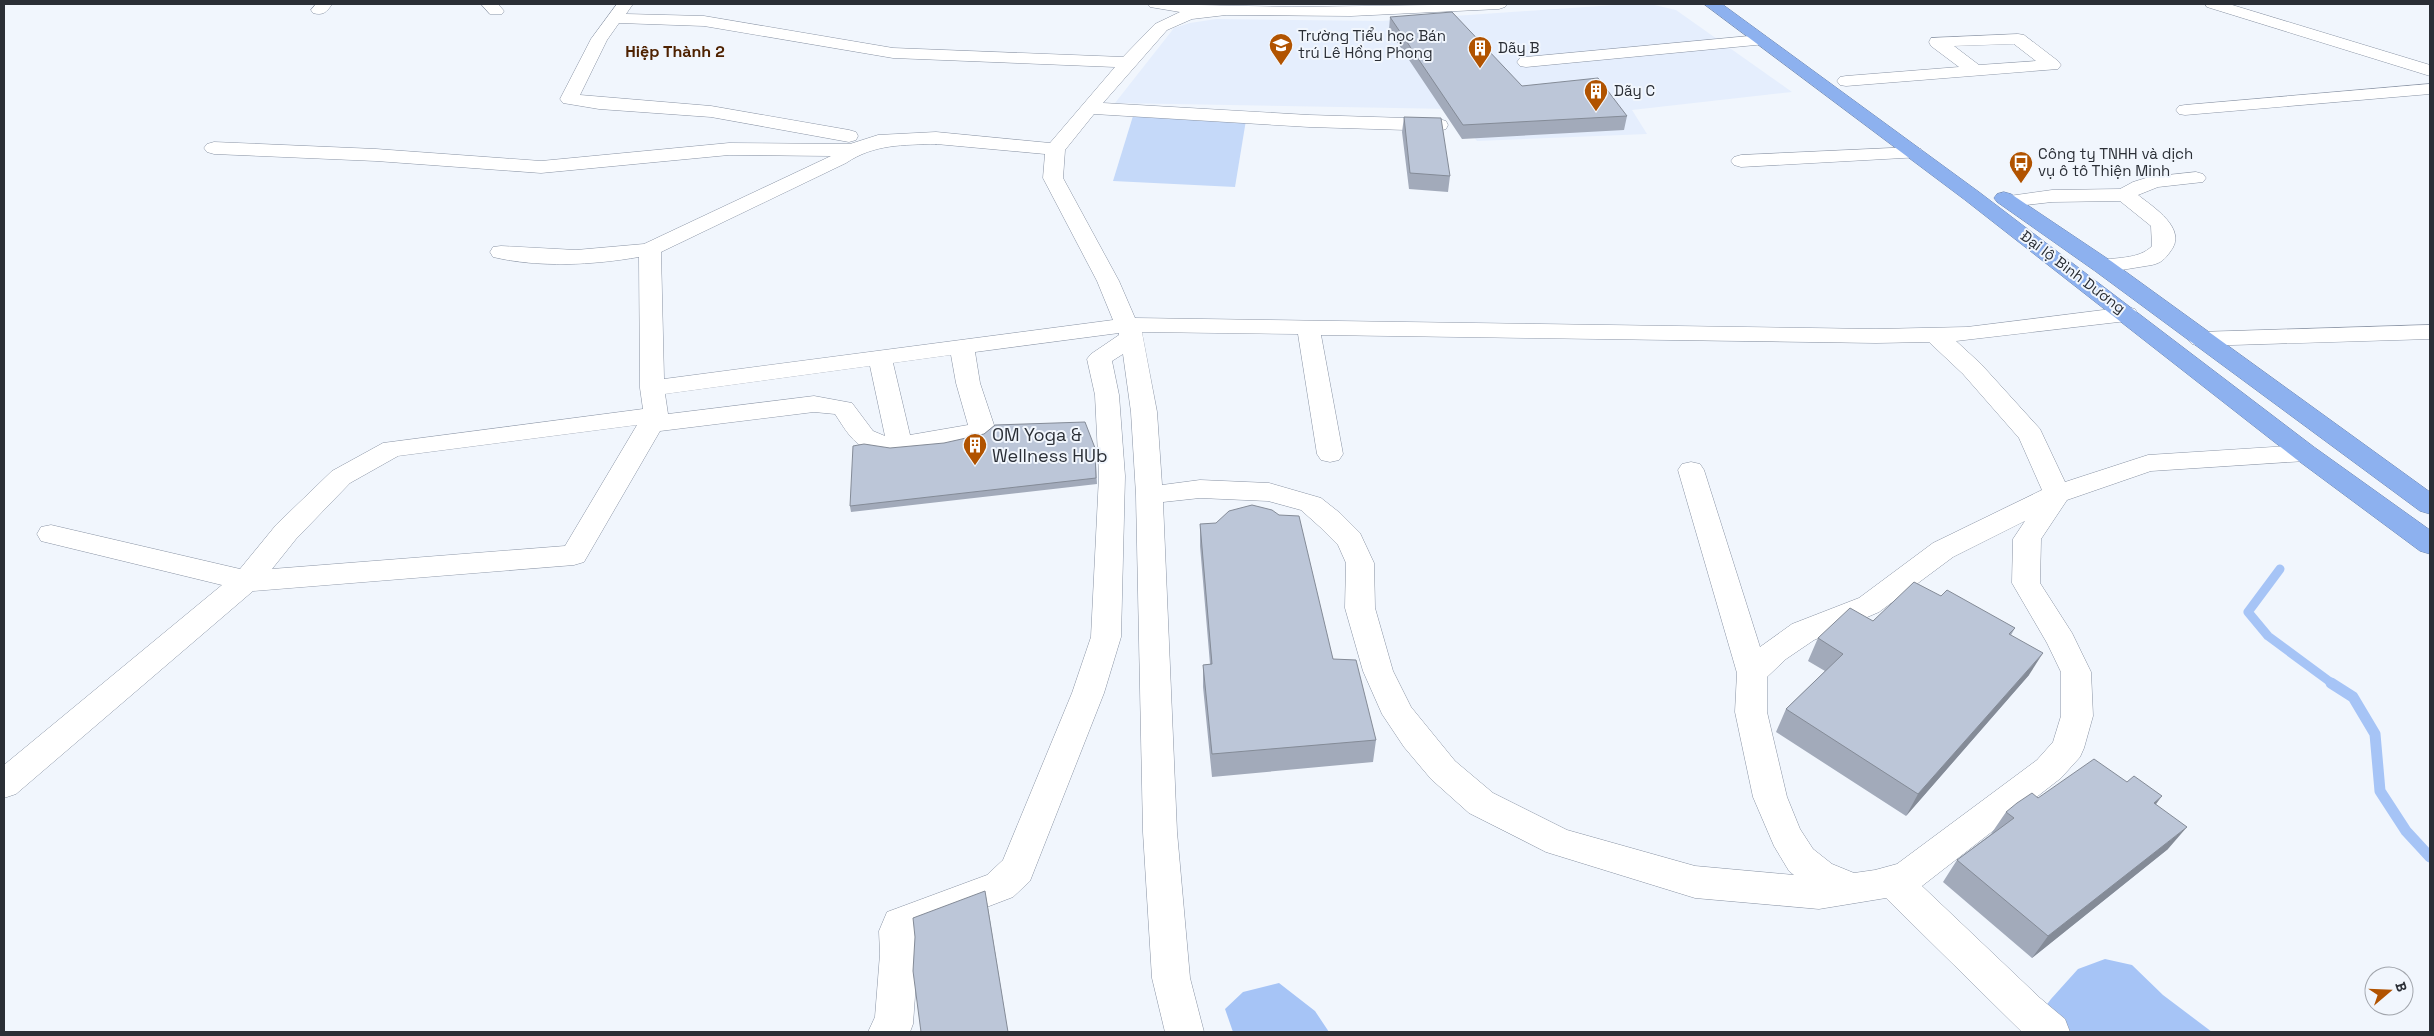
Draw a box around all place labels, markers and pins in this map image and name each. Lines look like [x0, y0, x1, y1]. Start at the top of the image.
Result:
place label: Trường Tiểu học Bán trú Lê Hồng Phong [1298, 26, 1446, 62]
school or university icon: Trường Tiểu học Bán trú Lê Hồng Phong [1268, 32, 1294, 66]
building icon: Dãy B [1467, 35, 1493, 69]
place label: Dãy B [1498, 38, 1539, 57]
building icon: Dãy C [1583, 78, 1609, 112]
place label: Dãy C [1614, 81, 1655, 100]
place label: Công ty TNHH và dịch vụ ô tô Thiện Minh [2038, 144, 2193, 180]
bus stop icon: Công ty TNHH và dịch vụ ô tô Thiện Minh [2008, 150, 2034, 184]
place label: OM Yoga & Wellness HUb [992, 423, 1108, 467]
building icon: OM Yoga & Wellness HUb [962, 432, 988, 466]

